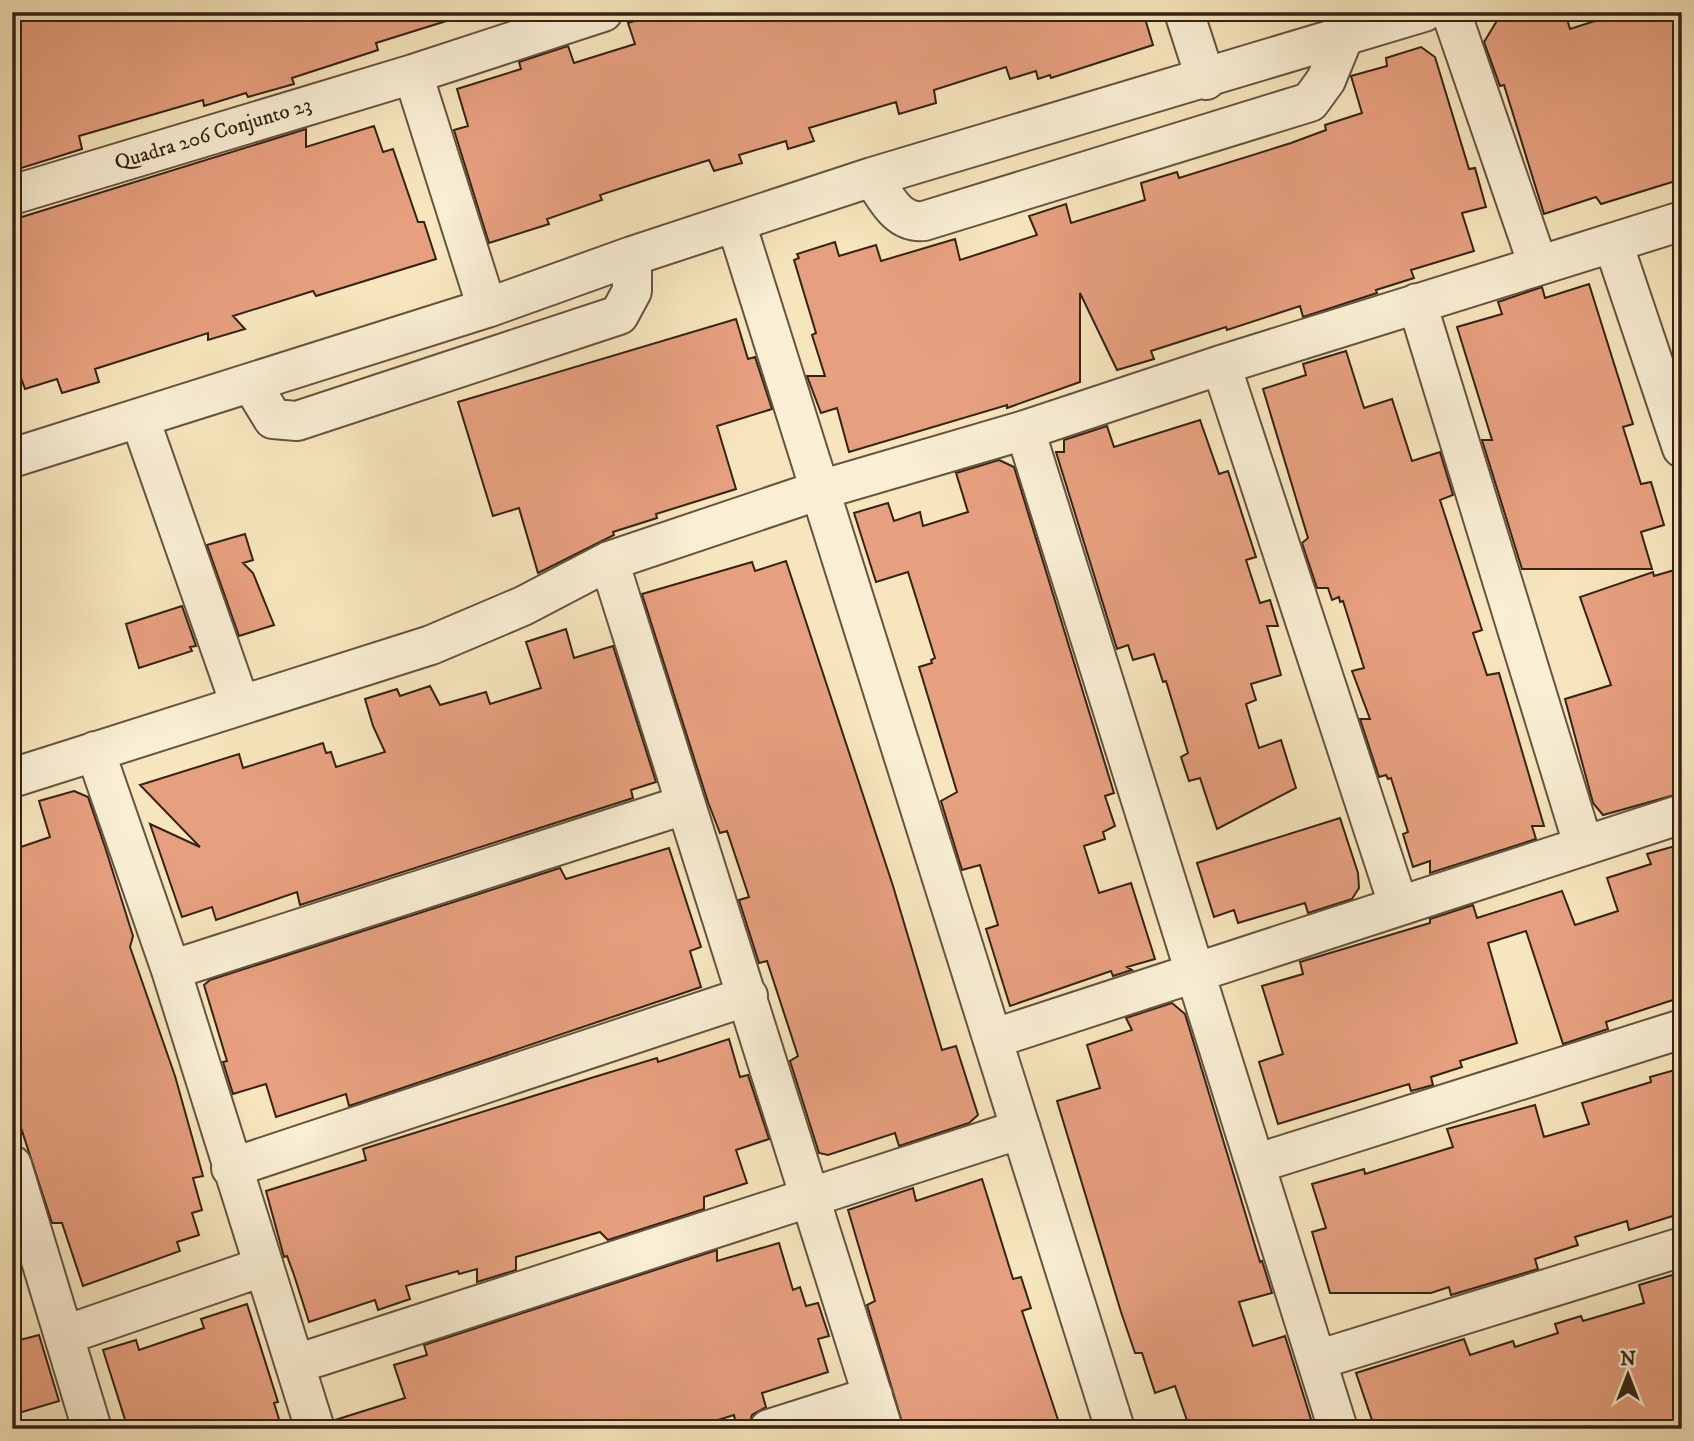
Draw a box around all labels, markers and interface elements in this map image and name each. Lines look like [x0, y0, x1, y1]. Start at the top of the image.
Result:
street label: Quadra 206 Conjunto 23 [112, 92, 314, 176]
north arrow [1592, 1340, 1662, 1410]
text: N [1620, 1348, 1636, 1371]

